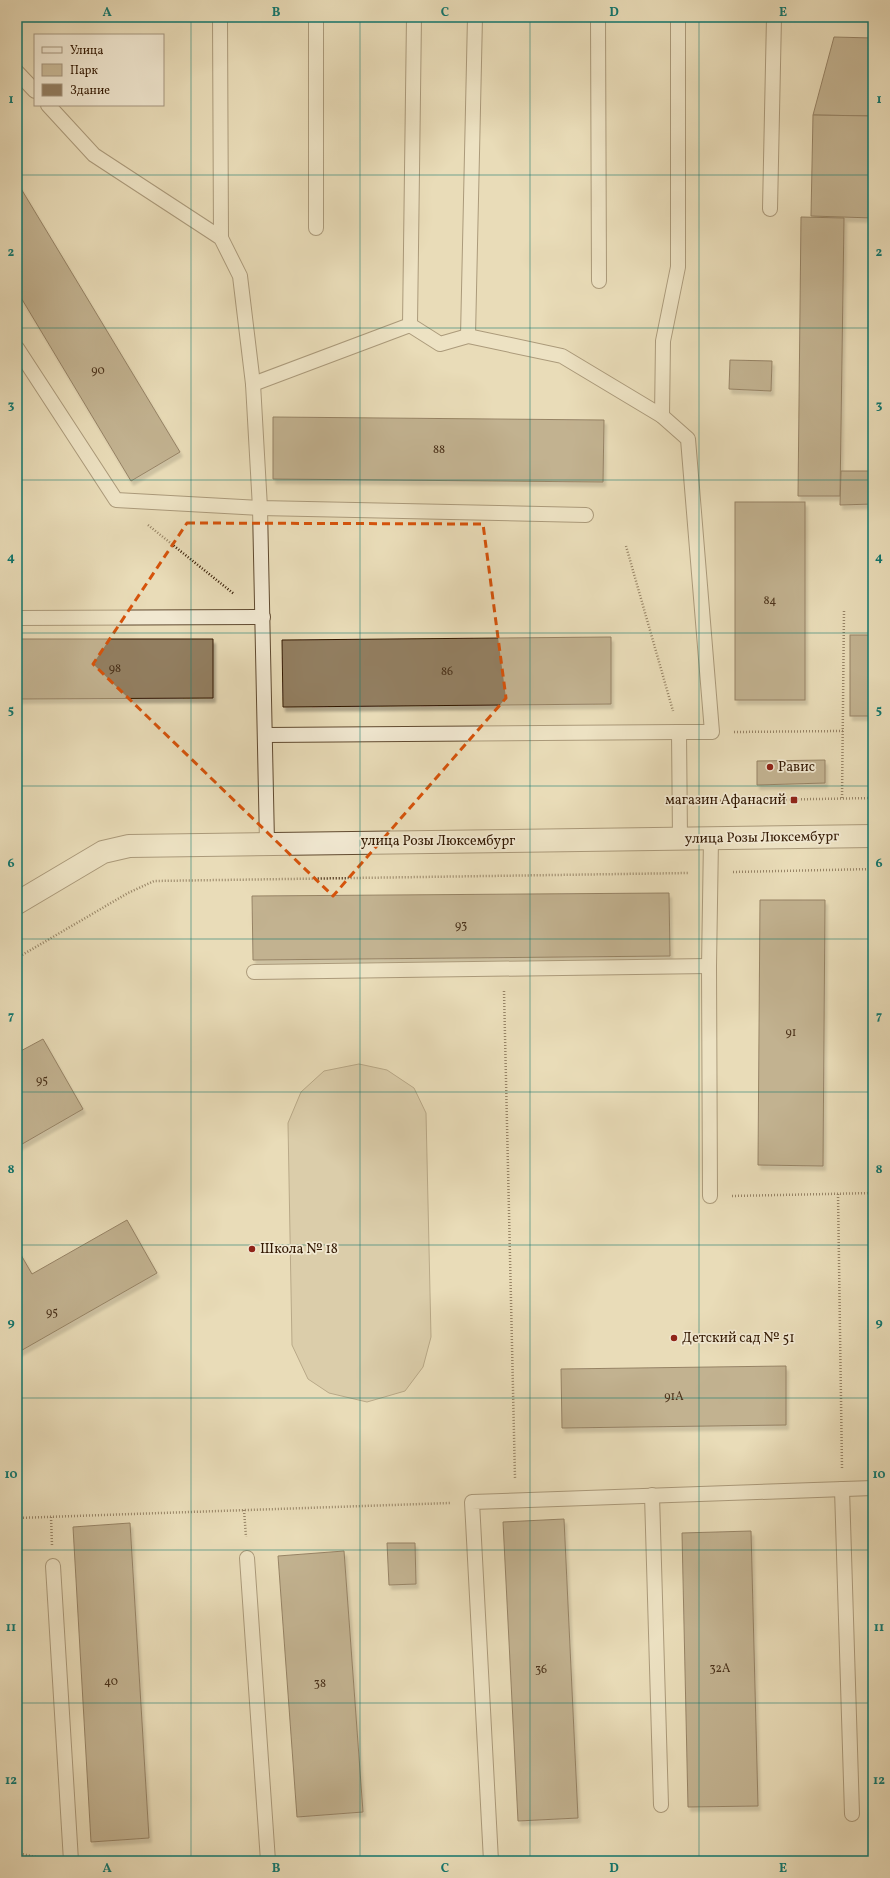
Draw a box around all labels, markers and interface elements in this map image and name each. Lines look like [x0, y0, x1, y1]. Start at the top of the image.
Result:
text: A [102, 4, 112, 22]
text: B [272, 4, 281, 22]
text: C [441, 4, 449, 22]
text: D [609, 4, 619, 22]
text: E [779, 4, 787, 22]
legend [34, 34, 164, 106]
text: Улица [70, 43, 103, 59]
text: Парк [70, 63, 98, 79]
text: Здание [70, 83, 110, 99]
text: 1 [8, 91, 14, 109]
text: 1 [876, 91, 882, 109]
text: 2 [8, 244, 15, 262]
text: 2 [876, 244, 883, 262]
house number: 90 [91, 363, 105, 379]
text: 3 [8, 397, 15, 415]
text: 3 [876, 397, 883, 415]
house number: 88 [433, 442, 445, 458]
text: 4 [7, 549, 15, 567]
text: 4 [875, 549, 883, 567]
house number: 84 [764, 593, 776, 609]
house number: 98 [109, 661, 121, 677]
house number: 86 [441, 664, 453, 680]
text: 5 [8, 702, 14, 720]
text: 5 [876, 702, 882, 720]
place label: Равис [778, 758, 815, 777]
marker: Равис [765, 762, 775, 772]
place label: магазин Афанасий [665, 791, 786, 810]
marker: магазин Афанасий [789, 795, 799, 805]
street label: улица Розы Люксембург [685, 827, 839, 849]
street label: улица Розы Люксембург [361, 832, 515, 851]
text: 6 [7, 855, 15, 873]
text: 6 [875, 855, 883, 873]
house number: 93 [455, 918, 467, 934]
text: 7 [8, 1008, 14, 1026]
text: 7 [876, 1008, 882, 1026]
house number: 91 [786, 1025, 796, 1041]
house number: 95 [36, 1073, 48, 1089]
text: 8 [7, 1161, 15, 1179]
text: 8 [875, 1161, 883, 1179]
place label: Школа № 18 [260, 1240, 338, 1259]
marker: Школа № 18 [247, 1244, 257, 1254]
house number: 95 [46, 1305, 58, 1321]
text: 9 [7, 1314, 15, 1332]
text: 9 [875, 1314, 883, 1332]
place label: Детский сад № 51 [682, 1329, 795, 1348]
marker: Детский сад № 51 [669, 1333, 679, 1343]
house number: 91А [664, 1389, 684, 1405]
text: 10 [4, 1466, 18, 1484]
text: 10 [872, 1466, 886, 1484]
text: 11 [6, 1619, 16, 1637]
text: 11 [874, 1619, 884, 1637]
house number: 32А [709, 1661, 731, 1677]
house number: 36 [535, 1662, 547, 1678]
house number: 40 [104, 1674, 118, 1690]
house number: 38 [314, 1676, 326, 1692]
text: 12 [5, 1772, 17, 1790]
text: 12 [873, 1772, 885, 1790]
text: A [102, 1860, 112, 1878]
text: B [272, 1860, 281, 1878]
text: C [441, 1860, 449, 1878]
text: D [609, 1860, 619, 1878]
text: E [779, 1860, 787, 1878]

